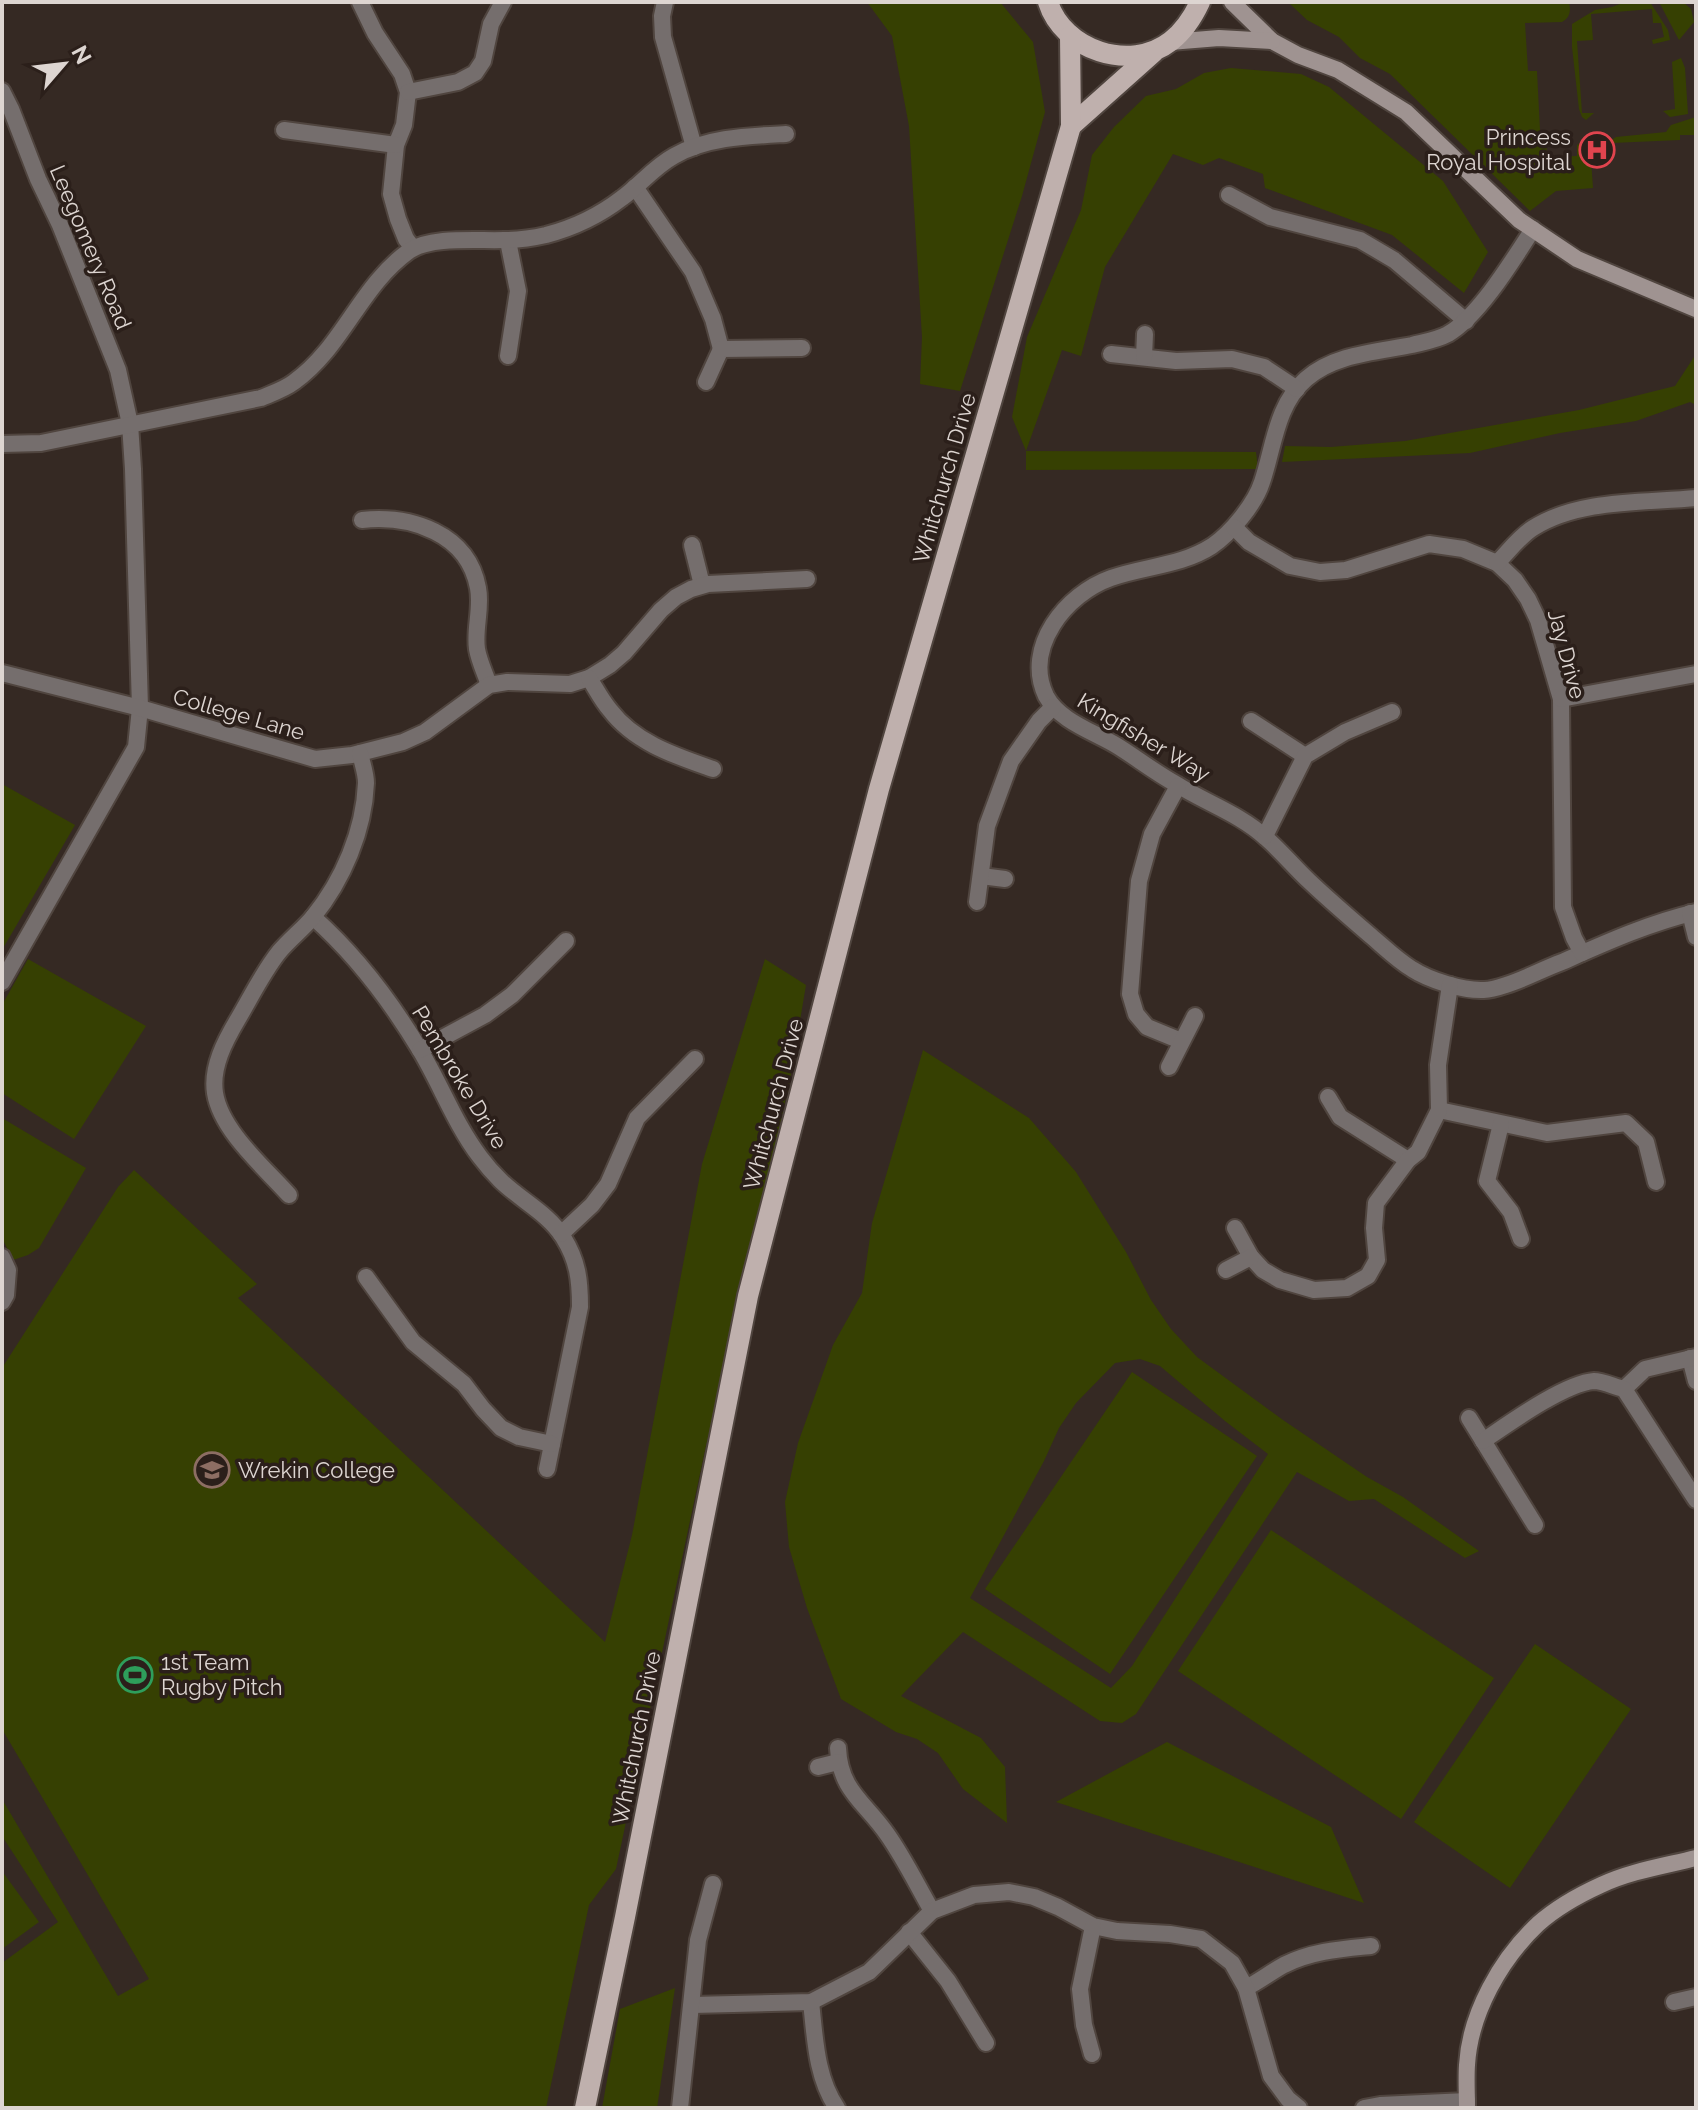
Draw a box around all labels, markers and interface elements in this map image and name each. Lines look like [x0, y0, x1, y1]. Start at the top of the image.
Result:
north arrow [24, 24, 104, 104]
text: N [66, 41, 97, 68]
place label: Princess Royal Hospital [1426, 124, 1571, 175]
hospital icon: Princess Royal Hospital [1578, 131, 1616, 169]
street label: Leegomery Road [45, 161, 137, 333]
street label: Whitchurch Drive [907, 390, 981, 566]
street label: Jay Drive [1543, 606, 1591, 702]
street label: College Lane [170, 683, 308, 745]
street label: Kingfisher Way [1073, 687, 1215, 787]
street label: Pembroke Drive [407, 1001, 513, 1154]
street label: Whitchurch Drive [738, 1015, 808, 1192]
school or university icon: Wrekin College [193, 1451, 231, 1489]
place label: Wrekin College [238, 1457, 395, 1483]
place label: 1st Team Rugby Pitch [161, 1649, 283, 1700]
street label: Whitchurch Drive [606, 1649, 666, 1827]
sports icon: 1st Team Rugby Pitch [116, 1656, 154, 1694]

